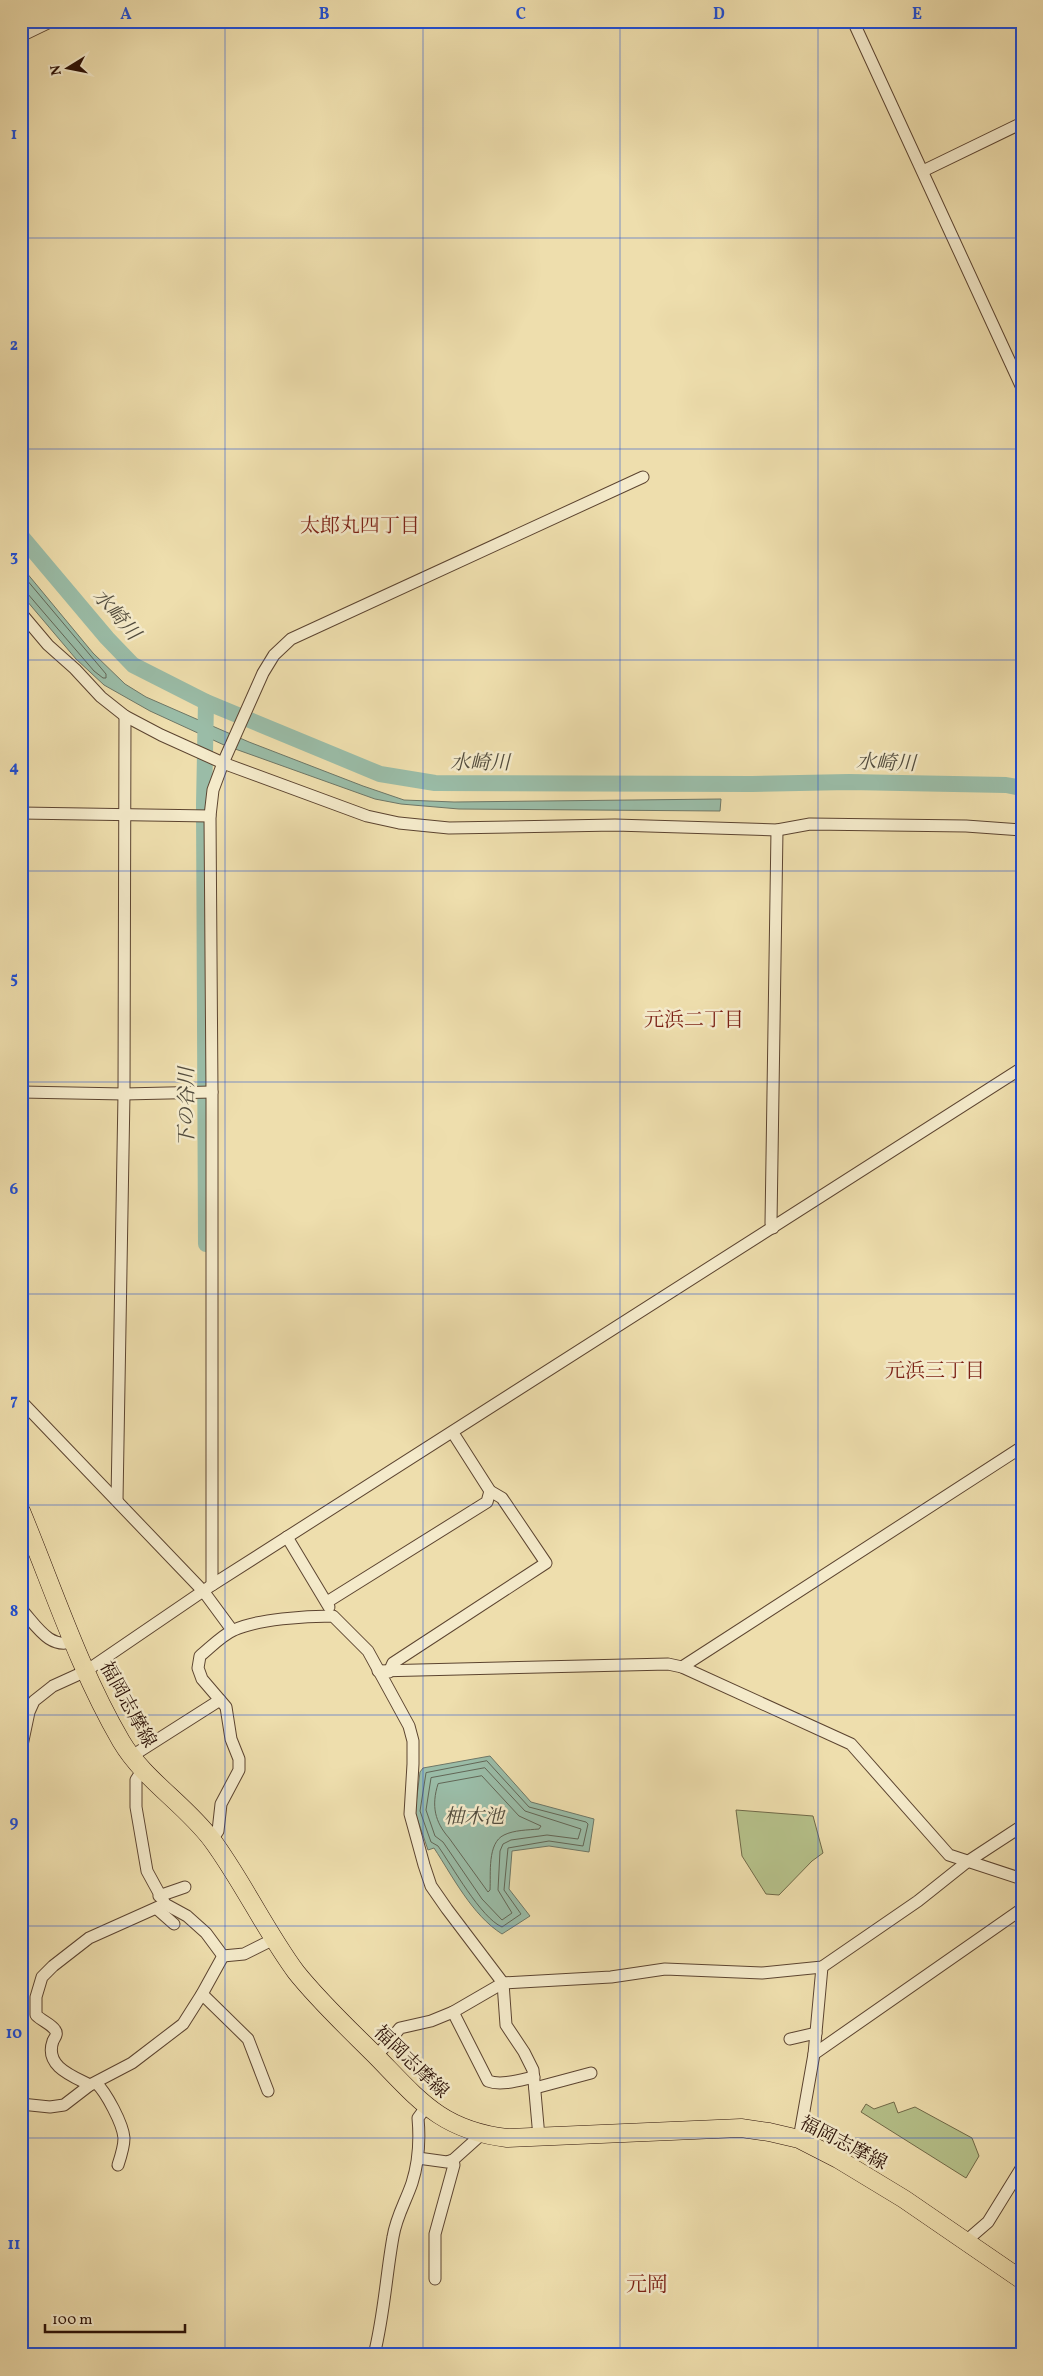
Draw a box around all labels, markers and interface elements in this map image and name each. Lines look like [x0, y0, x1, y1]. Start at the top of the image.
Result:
text: A [120, 4, 132, 26]
text: B [319, 4, 330, 26]
text: C [516, 4, 526, 26]
text: D [713, 4, 725, 26]
text: E [912, 4, 922, 26]
north arrow [42, 42, 92, 92]
text: N [46, 63, 67, 77]
text: 1 [11, 124, 17, 146]
text: 2 [10, 335, 18, 357]
district label: 太郎丸四丁目 [300, 513, 420, 541]
text: 3 [10, 546, 18, 568]
water label: 水崎川 [85, 583, 147, 649]
water label: 水崎川 [855, 749, 918, 779]
water label: 水崎川 [450, 750, 512, 778]
text: 4 [9, 757, 19, 779]
text: 5 [10, 968, 18, 990]
district label: 元浜二丁目 [644, 1007, 744, 1035]
water label: 下の谷川 [174, 1065, 202, 1147]
text: 6 [10, 1179, 19, 1201]
district label: 元浜三丁目 [885, 1358, 985, 1386]
text: 7 [10, 1390, 18, 1412]
text: 8 [10, 1601, 18, 1623]
street label: 福岡志摩線 [93, 1657, 162, 1753]
water label: 柚木池 [444, 1804, 506, 1832]
text: 9 [10, 1812, 19, 1834]
street label: 福岡志摩線 [367, 2020, 454, 2105]
text: 10 [6, 2023, 22, 2045]
street label: 福岡志摩線 [795, 2111, 891, 2177]
text: 11 [8, 2234, 20, 2256]
district label: 元岡 [626, 2271, 668, 2300]
scale bar [45, 2301, 185, 2333]
text: 100 m [52, 2310, 92, 2331]

